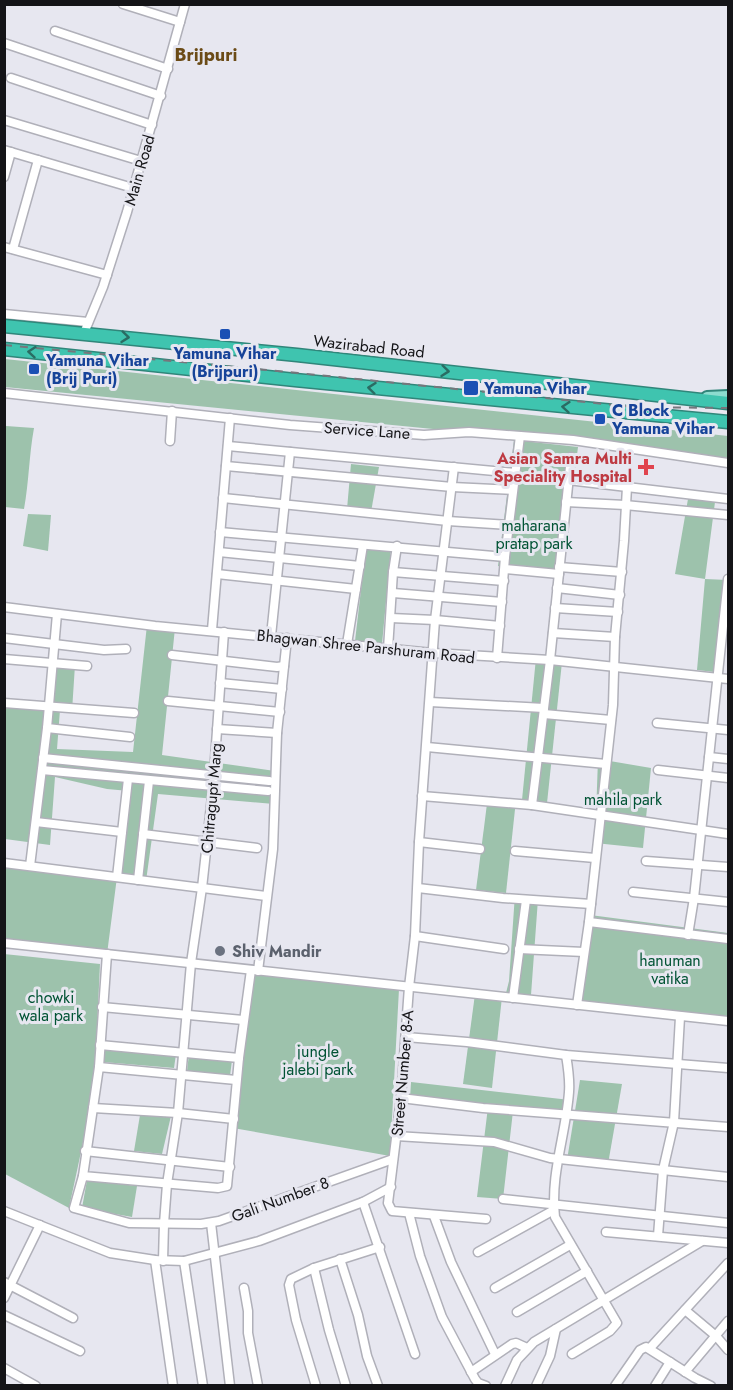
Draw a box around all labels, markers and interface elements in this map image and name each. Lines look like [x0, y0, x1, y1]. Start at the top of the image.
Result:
district label: Brijpuri [174, 42, 238, 68]
street label: Main Road [118, 132, 161, 208]
marker: Yamuna Vihar (Brijpuri) [218, 327, 232, 341]
street label: Wazirabad Road [312, 329, 426, 364]
one-way arrow [121, 330, 130, 343]
place label: Yamuna Vihar (Brijpuri) [172, 342, 277, 383]
one-way arrow [27, 346, 36, 359]
place label: Yamuna Vihar (Brij Puri) [45, 349, 149, 390]
marker: Yamuna Vihar (Brij Puri) [27, 362, 41, 376]
one-way arrow [440, 364, 449, 377]
place label: Yamuna Vihar [483, 377, 587, 400]
marker: Yamuna Vihar [462, 379, 480, 397]
one-way arrow [367, 382, 376, 395]
place label: C Block Yamuna Vihar [611, 399, 715, 440]
one-way arrow [561, 401, 570, 414]
marker: C Block Yamuna Vihar [593, 412, 607, 426]
street label: Service Lane [323, 416, 411, 445]
place label: Asian Samra Multi Speciality Hospital [493, 447, 632, 488]
marker: Asian Samra Multi Speciality Hospital [637, 458, 655, 476]
park label: maharana pratap park [495, 514, 574, 555]
street label: Bhagwan Shree Parshuram Road [256, 624, 476, 669]
street label: Chitragupt Marg [195, 742, 228, 854]
park label: mahila park [584, 788, 663, 811]
place label: Shiv Mandir [232, 940, 322, 963]
marker: Shiv Mandir [213, 944, 227, 958]
park label: hanuman vatika [639, 949, 701, 990]
park label: chowki wala park [19, 986, 84, 1027]
street label: Street Number 8-A [386, 1009, 420, 1137]
park label: jungle jalebi park [281, 1040, 354, 1081]
street label: Gali Number 8 [228, 1171, 332, 1228]

